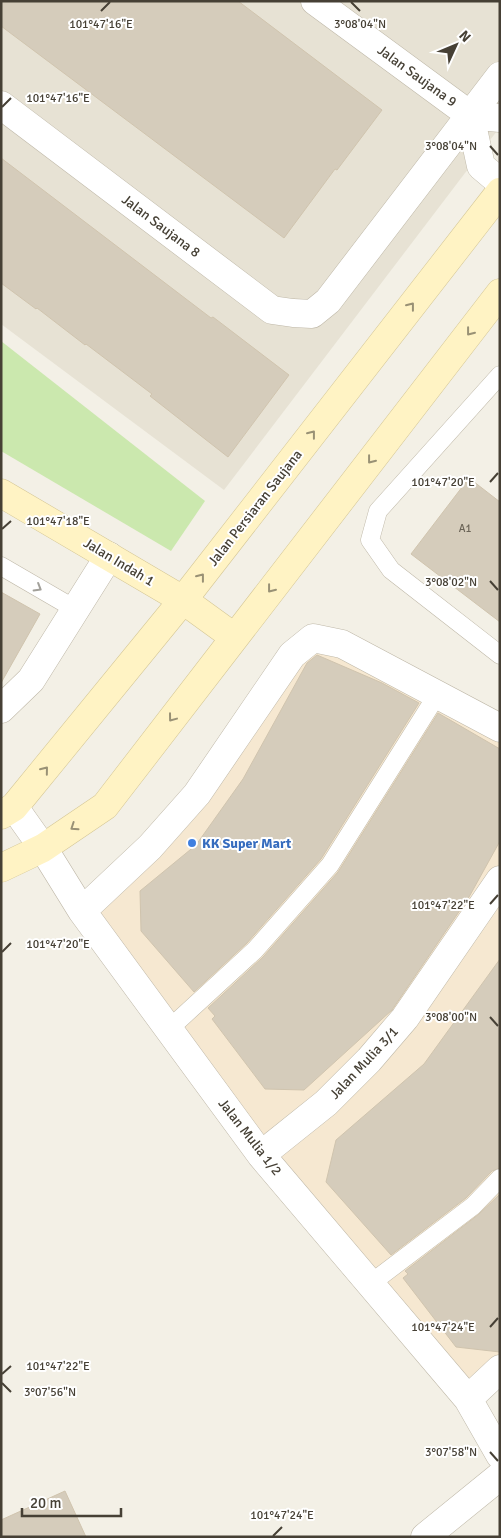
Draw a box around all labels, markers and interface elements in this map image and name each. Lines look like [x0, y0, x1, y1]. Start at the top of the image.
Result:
text: 101°47'16"E [69, 17, 133, 32]
text: 3°08'04"N [334, 17, 386, 32]
north arrow [431, 20, 481, 70]
text: N [455, 27, 474, 46]
street label: Jalan Saujana 9 [374, 42, 460, 110]
text: 101°47'16"E [26, 91, 90, 106]
text: 3°08'04"N [425, 139, 477, 154]
street label: Jalan Saujana 8 [118, 191, 204, 261]
one-way arrow [406, 303, 414, 312]
one-way arrow [467, 326, 476, 336]
one-way arrow [306, 431, 315, 440]
street label: Jalan Persiaran Saujana [204, 447, 306, 569]
one-way arrow [367, 455, 376, 464]
text: 101°47'20"E [411, 475, 475, 490]
text: 101°47'18"E [26, 514, 90, 529]
house number: A1 [459, 522, 471, 535]
street label: Jalan Indah 1 [81, 534, 157, 590]
one-way arrow [196, 574, 204, 583]
text: 3°08'02"N [425, 575, 477, 590]
one-way arrow [33, 581, 42, 591]
one-way arrow [269, 583, 277, 592]
one-way arrow [170, 712, 178, 721]
one-way arrow [40, 766, 49, 775]
one-way arrow [70, 821, 79, 831]
place label: KK Super Mart [202, 835, 292, 852]
marker: KK Super Mart [186, 837, 198, 849]
text: 101°47'22"E [411, 898, 475, 913]
text: 101°47'20"E [26, 937, 90, 952]
text: 3°08'00"N [425, 1010, 477, 1025]
street label: Jalan Mulia 3/1 [326, 1023, 402, 1103]
street label: Jalan Mulia 1/2 [215, 1095, 285, 1179]
text: 101°47'24"E [411, 1320, 475, 1335]
text: 101°47'22"E [26, 1359, 90, 1374]
text: 3°07'56"N [24, 1385, 76, 1400]
text: 3°07'58"N [425, 1445, 477, 1460]
scale bar [22, 1486, 121, 1518]
text: 20 m [30, 1494, 61, 1512]
text: 101°47'24"E [250, 1508, 314, 1523]

